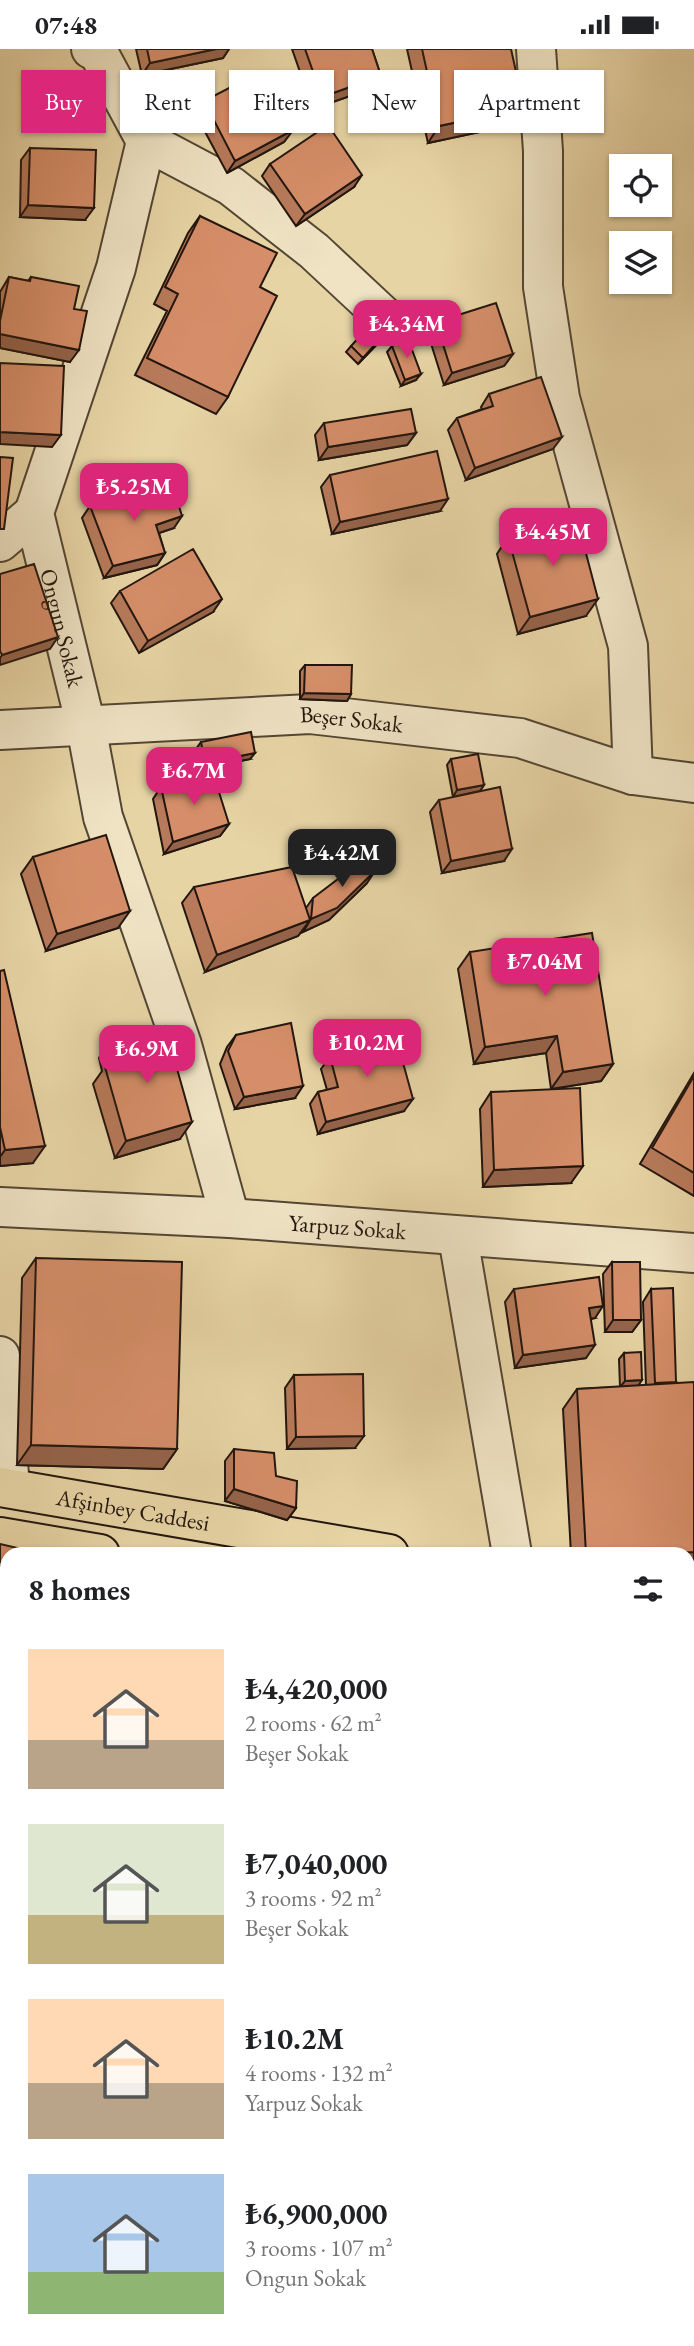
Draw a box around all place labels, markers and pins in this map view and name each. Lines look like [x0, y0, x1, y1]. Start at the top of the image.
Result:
pin: ₺4.34M [350, 301, 464, 360]
pin: ₺5.25M [77, 463, 191, 523]
pin: ₺4.45M [496, 509, 610, 568]
pin: ₺6.7M [145, 747, 243, 807]
pin: ₺4.42M [285, 829, 399, 889]
pin: ₺7.04M [488, 939, 602, 998]
pin: ₺10.2M [310, 1019, 424, 1079]
pin: ₺6.9M [98, 1025, 196, 1085]

